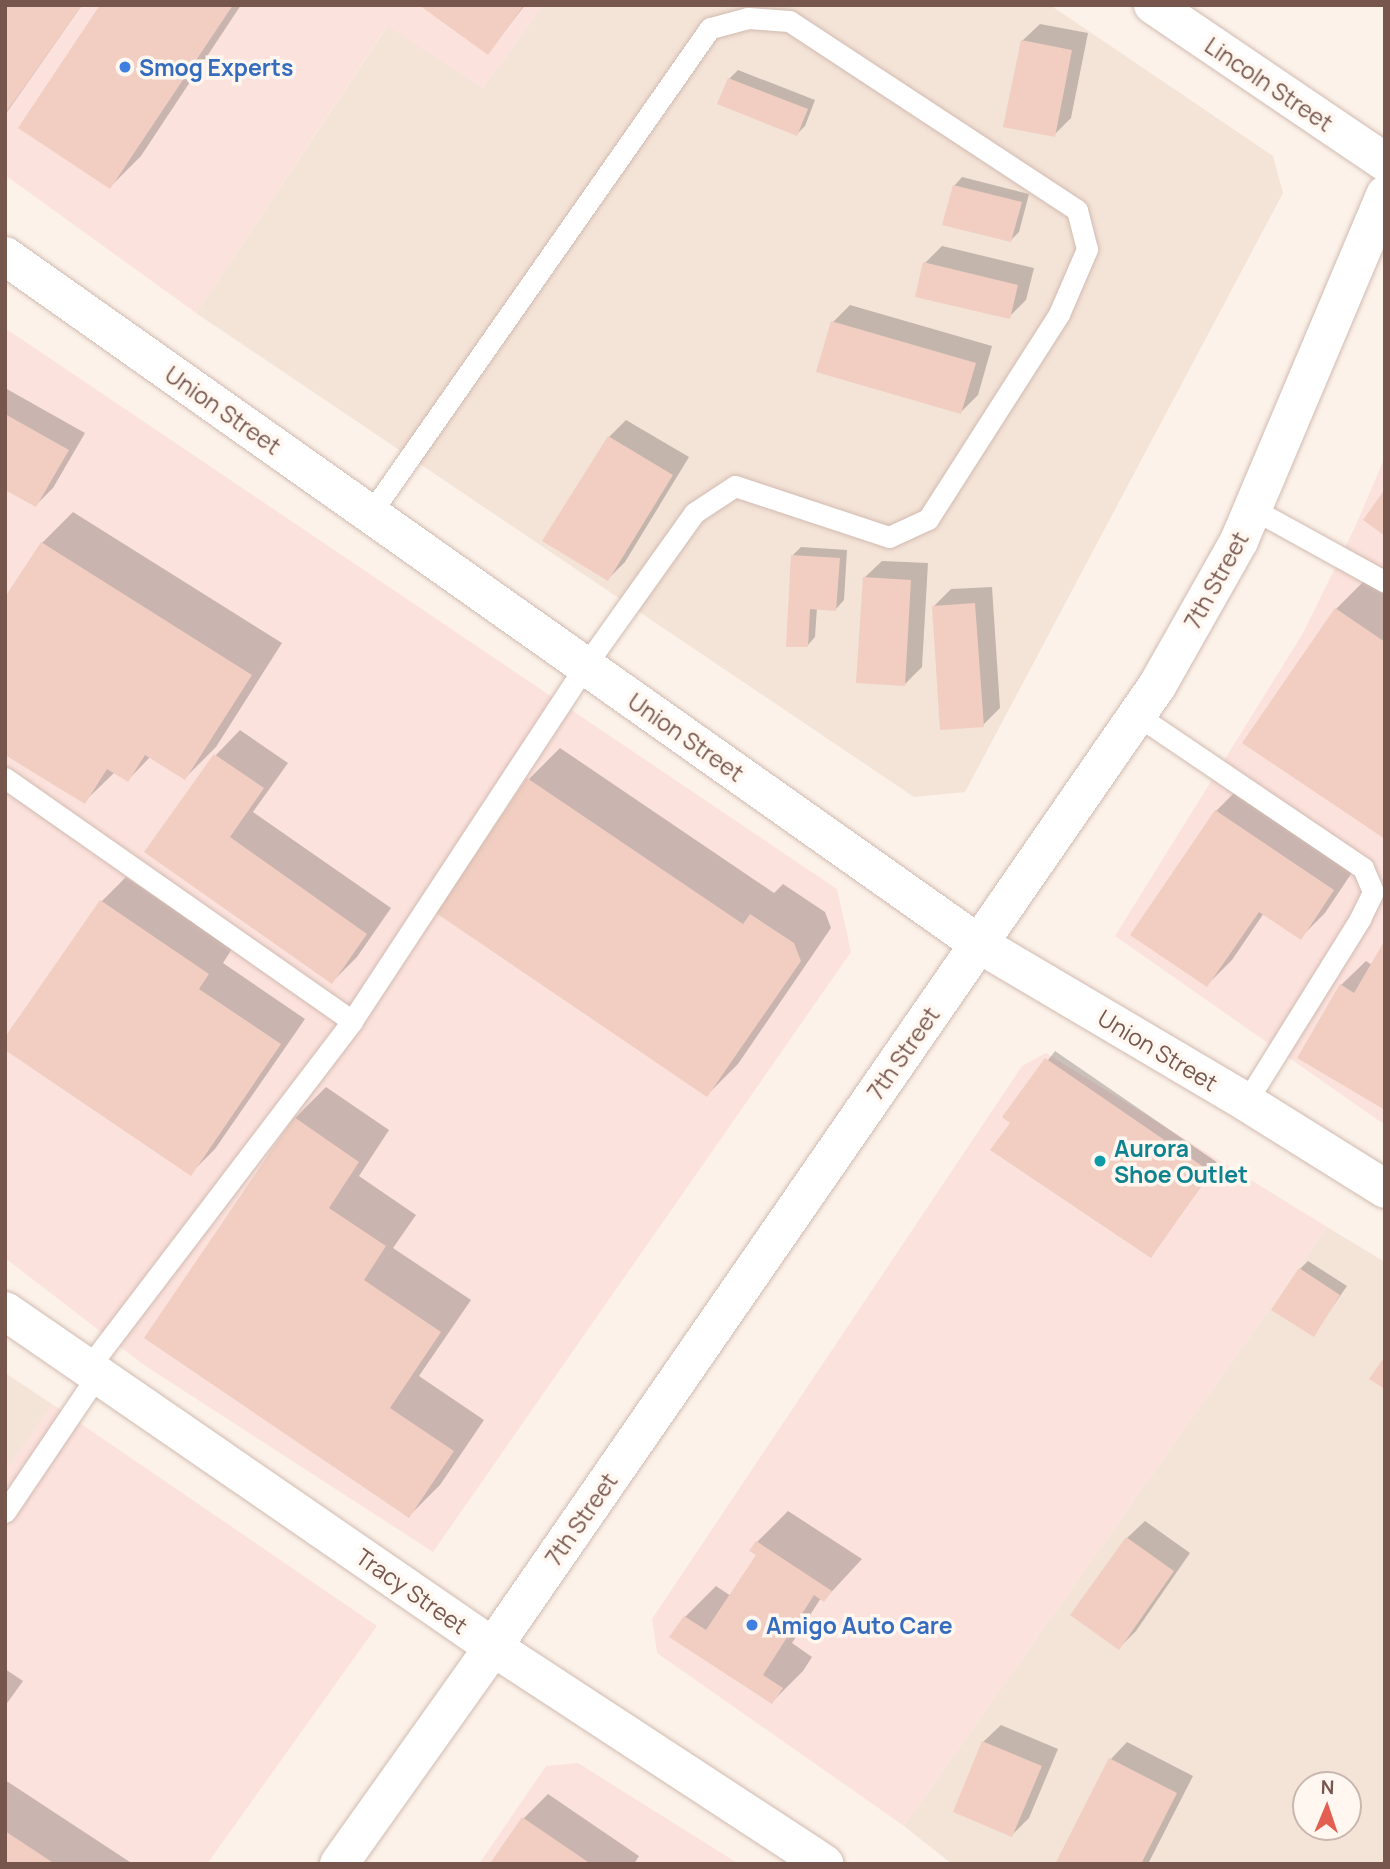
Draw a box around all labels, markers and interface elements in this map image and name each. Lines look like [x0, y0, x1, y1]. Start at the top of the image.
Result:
street label: Lincoln Street [1200, 31, 1338, 137]
place label: Smog Experts [139, 53, 293, 81]
marker: Smog Experts [117, 59, 133, 75]
street label: Union Street [160, 360, 286, 460]
street label: 7th Street [1178, 527, 1254, 633]
street label: Union Street [623, 687, 749, 787]
street label: 7th Street [861, 1001, 945, 1105]
street label: Union Street [1093, 1004, 1223, 1096]
place label: Aurora Shoe Outlet [1114, 1134, 1248, 1188]
marker: Aurora Shoe Outlet [1092, 1153, 1108, 1169]
street label: 7th Street [539, 1467, 623, 1571]
street label: Tracy Street [351, 1542, 473, 1640]
place label: Amigo Auto Care [766, 1611, 953, 1639]
marker: Amigo Auto Care [744, 1617, 760, 1633]
north arrow [1292, 1771, 1362, 1841]
text: N [1320, 1774, 1335, 1800]

